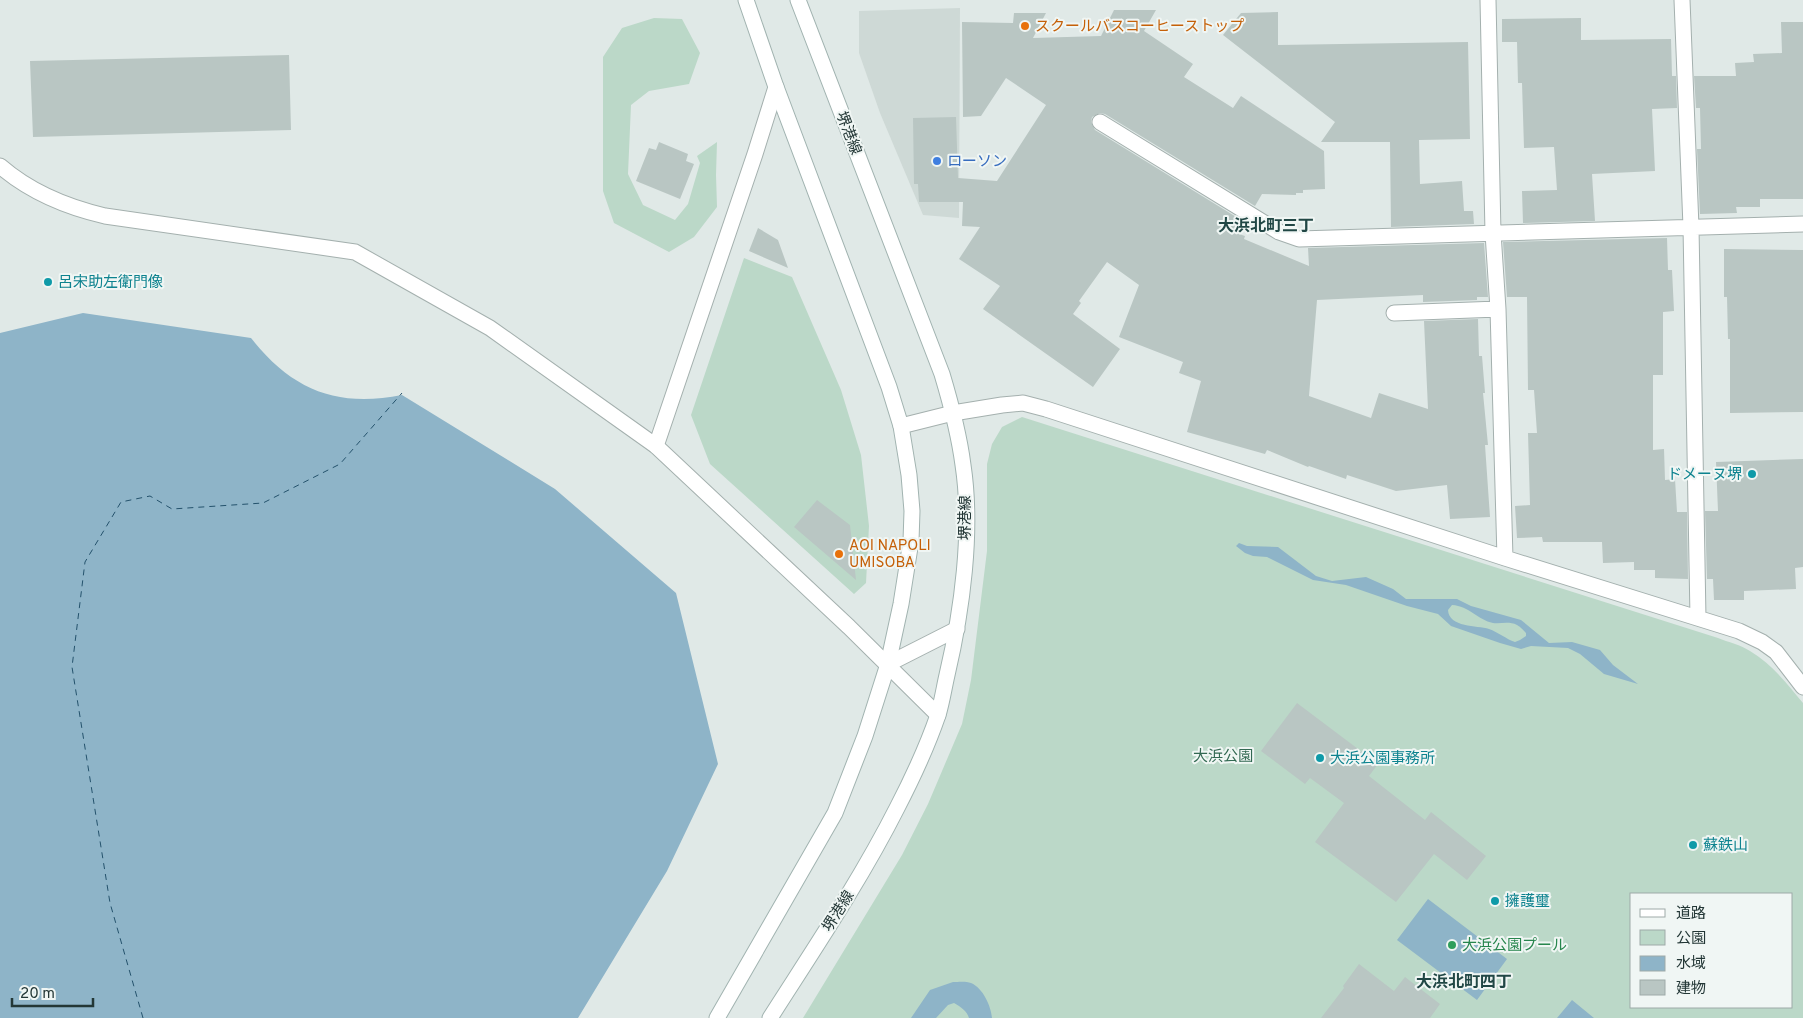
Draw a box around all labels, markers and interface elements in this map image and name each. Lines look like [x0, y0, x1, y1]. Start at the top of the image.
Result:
place label: スクールバスコーヒーストップ [1035, 18, 1244, 37]
marker: スクールバスコーヒーストップ [1019, 20, 1031, 32]
street label: 堺港線 [831, 109, 865, 158]
place label: ローソン [947, 153, 1007, 172]
marker: ローソン [931, 155, 943, 167]
district label: 大浜北町三丁 [1218, 217, 1314, 237]
place label: 呂宋助左衛門像 [58, 274, 163, 293]
marker: 呂宋助左衛門像 [42, 276, 54, 288]
place label: ドメーヌ堺 [1667, 466, 1742, 485]
marker: ドメーヌ堺 [1746, 468, 1758, 480]
street label: 堺港線 [957, 495, 976, 541]
place label: AOI NAPOLI UMISOBA [849, 537, 931, 573]
marker: AOI NAPOLI UMISOBA [833, 548, 845, 560]
park label: 大浜公園 [1193, 748, 1253, 767]
place label: 大浜公園事務所 [1330, 750, 1435, 769]
marker: 大浜公園事務所 [1314, 752, 1326, 764]
place label: 蘇鉄山 [1703, 837, 1748, 856]
marker: 蘇鉄山 [1687, 839, 1699, 851]
street label: 堺港線 [819, 888, 859, 936]
place label: 擁護璽 [1505, 892, 1550, 912]
legend [1630, 893, 1793, 1008]
marker: 擁護璽 [1489, 895, 1501, 907]
text: 道路 [1676, 905, 1706, 924]
text: 公園 [1676, 930, 1706, 949]
place label: 大浜公園プール [1462, 937, 1567, 956]
marker: 大浜公園プール [1446, 939, 1458, 951]
text: 水域 [1676, 955, 1706, 974]
district label: 大浜北町四丁 [1416, 973, 1512, 993]
scale bar [12, 976, 94, 1008]
text: 建物 [1676, 980, 1706, 999]
text: 20 m [20, 985, 55, 1004]

